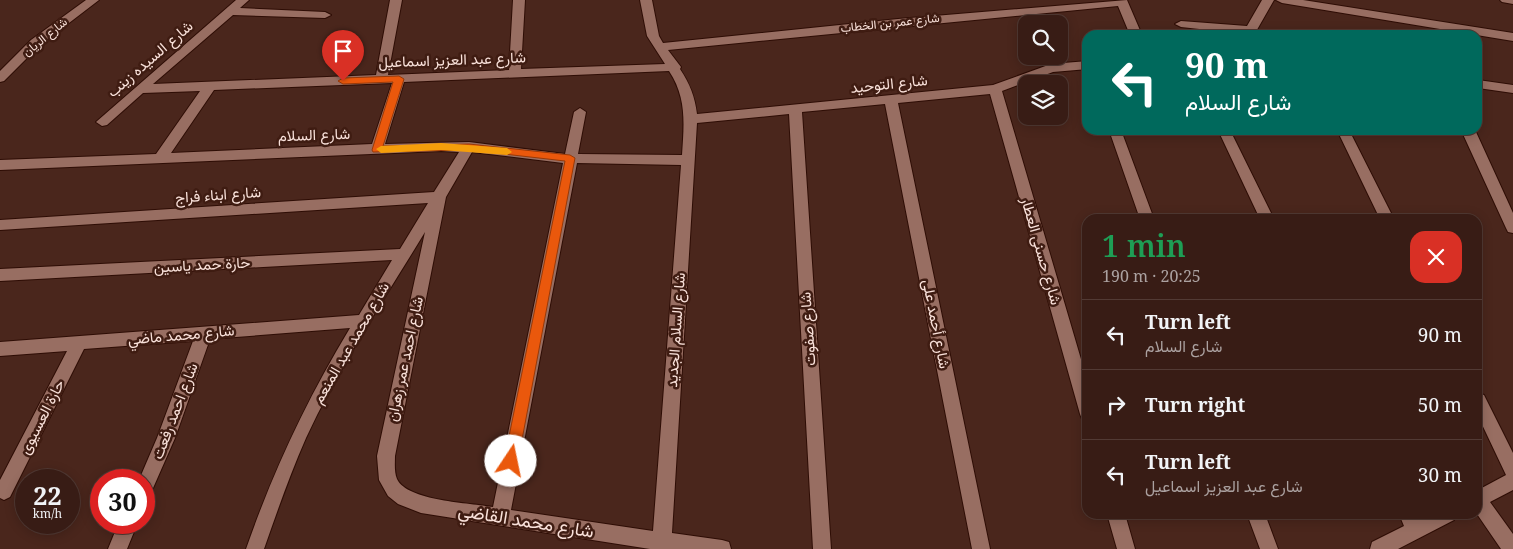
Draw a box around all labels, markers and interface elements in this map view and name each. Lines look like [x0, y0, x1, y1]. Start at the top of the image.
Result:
street label: شارع عمر بن الخطاب [840, 9, 940, 37]
street label: شارع الريان [19, 13, 71, 61]
street label: شارع السيده زينب [102, 15, 198, 103]
map controls [1018, 15, 1068, 125]
button: search [1018, 15, 1068, 65]
pin [322, 30, 364, 81]
icon: arrive [329, 37, 357, 65]
text: 90 m [1185, 41, 1268, 88]
street label: شارع عبد العزيز اسماعيل [378, 46, 526, 74]
icon: left [1102, 50, 1167, 115]
street label: شارع التوحيد [849, 69, 929, 99]
button: layers [1018, 75, 1068, 125]
text: شارع السلام [1185, 86, 1291, 116]
street label: شارع السلام [277, 123, 351, 147]
street label: شارع ابناء فراج [174, 181, 262, 209]
street label: شارع حسنى العطار [1015, 194, 1067, 308]
text: 1 min [1102, 225, 1186, 266]
button: close [1410, 231, 1462, 283]
street label: حارة حمد ياسين [153, 251, 251, 278]
text: 190 m · 20:25 [1102, 265, 1201, 287]
street label: شارع السلام الجديد [661, 272, 691, 388]
street label: شارع محمد عبد المنعم [307, 278, 395, 408]
street label: شارع أحمد على [917, 278, 955, 371]
street label: شارع صفوت [794, 291, 822, 367]
street label: شارع احمد عمر زهران [381, 294, 429, 423]
text: Turn left [1145, 309, 1231, 335]
street label: شارع محمد ماضي [127, 319, 236, 353]
icon: left [1102, 321, 1130, 349]
text: 90 m [1418, 322, 1462, 348]
text: شارع السلام [1145, 335, 1222, 357]
street label: شارع احمد رفعت [147, 359, 204, 462]
street label: حارة العسيوى [14, 376, 69, 458]
icon: right [1102, 391, 1130, 419]
text: Turn right [1145, 392, 1245, 418]
text: 50 m [1418, 392, 1462, 418]
position arrow [484, 434, 536, 486]
text: Turn left [1145, 449, 1231, 475]
icon: left [1102, 461, 1130, 489]
text: 30 m [1418, 462, 1462, 488]
speed limit sign: 30 [90, 469, 155, 534]
text: شارع عبد العزيز اسماعيل [1145, 475, 1303, 497]
text: 22 [33, 478, 62, 512]
street label: شارع محمد القاضي [456, 497, 596, 547]
text: km/h [33, 505, 62, 522]

